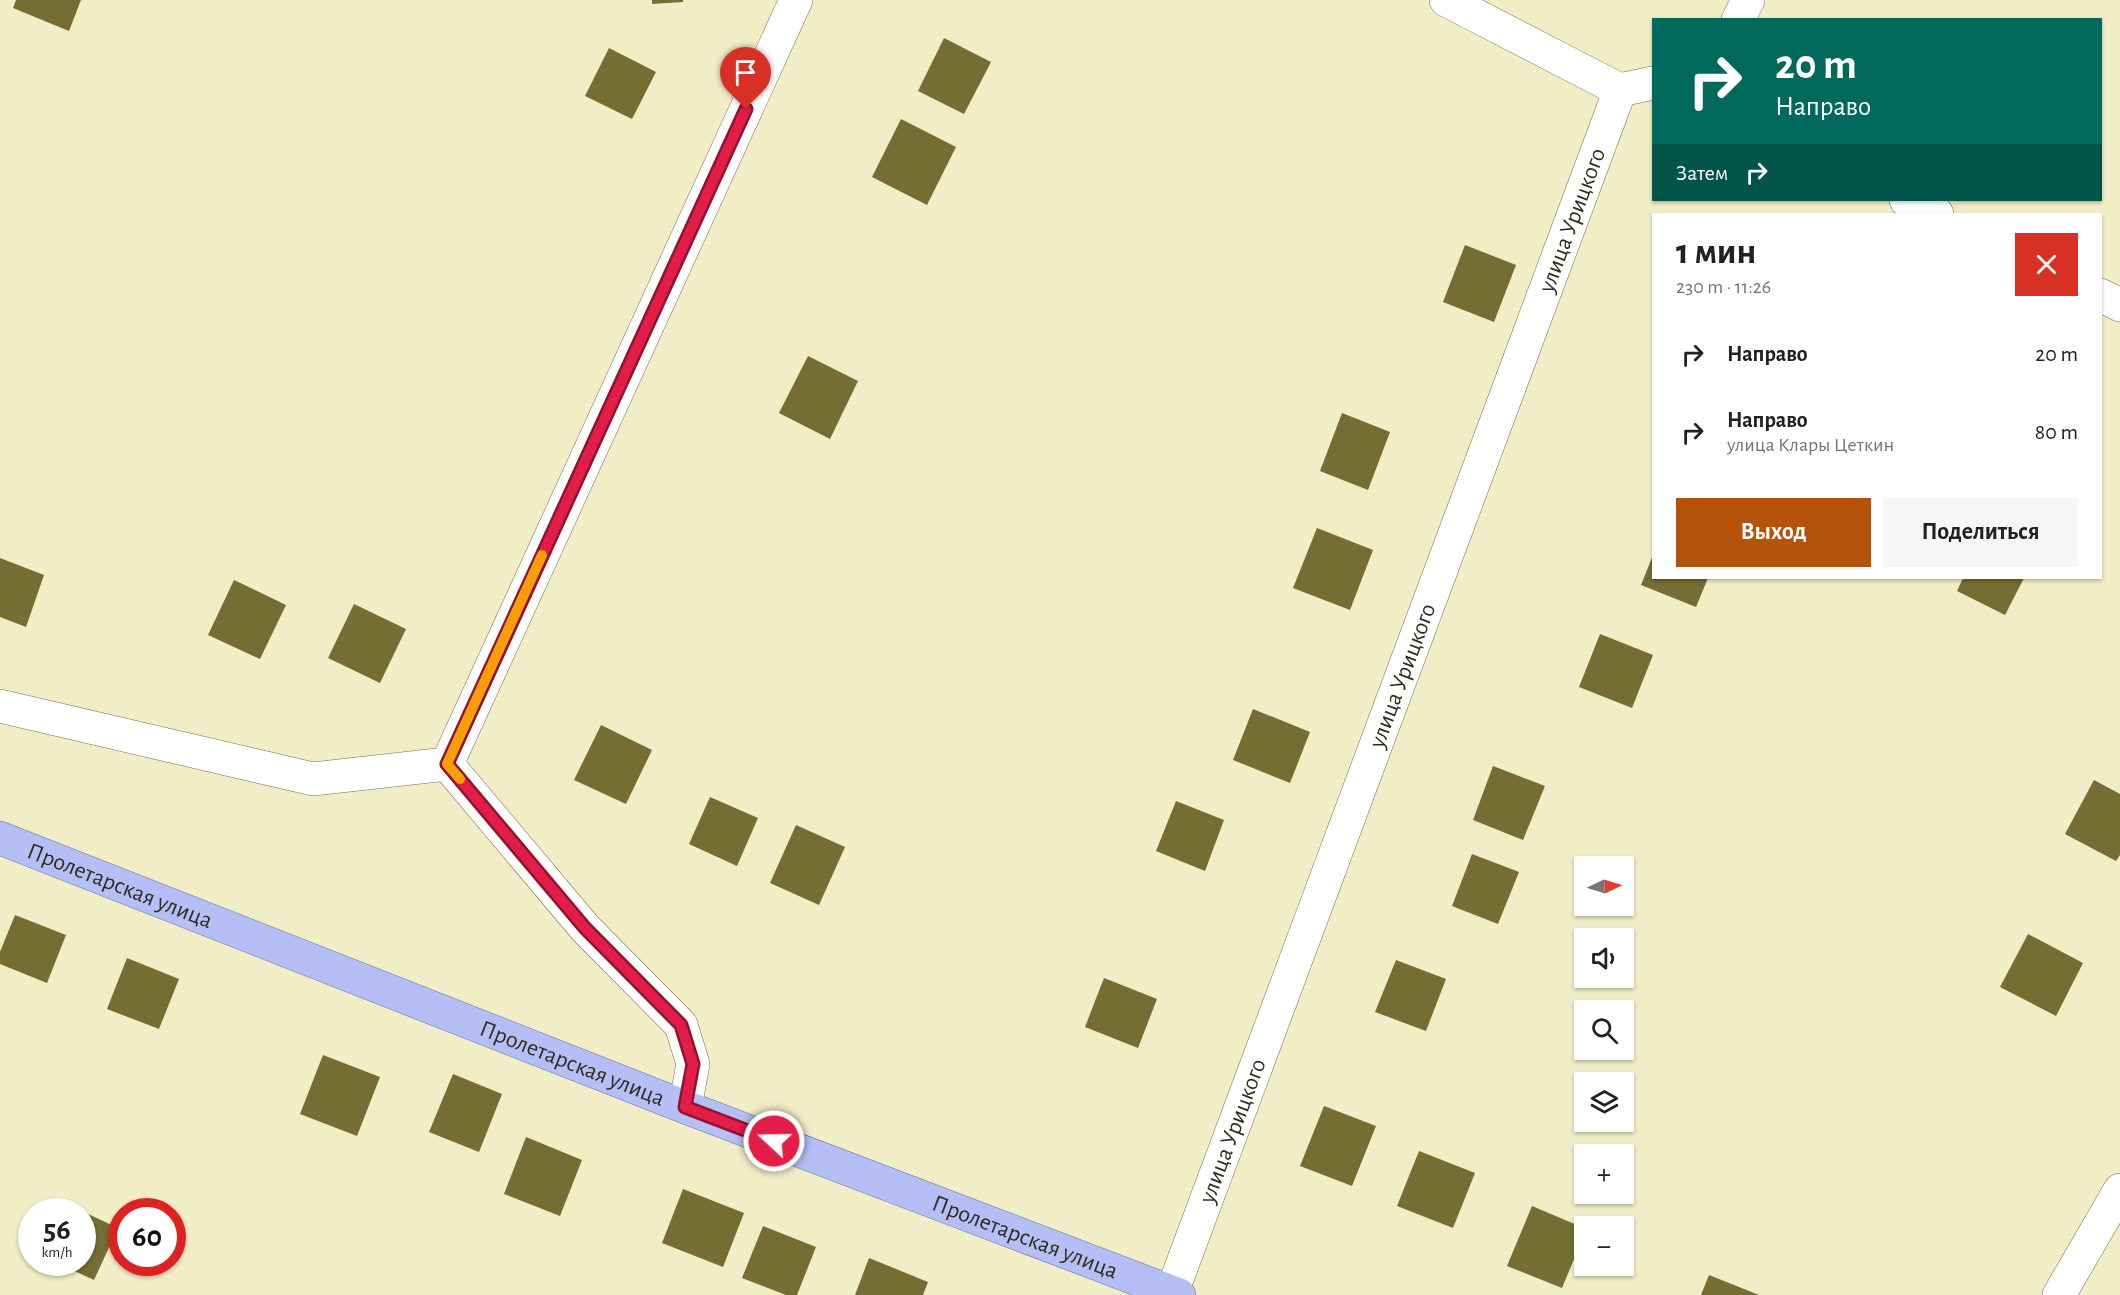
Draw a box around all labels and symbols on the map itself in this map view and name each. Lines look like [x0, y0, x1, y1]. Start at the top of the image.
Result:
pin [720, 47, 771, 109]
street label: улица Урицкого [1534, 145, 1610, 297]
street label: улица Урицкого [1365, 600, 1441, 752]
street label: Пролетарская улица [24, 839, 216, 933]
north arrow [1574, 856, 1634, 916]
street label: Пролетарская улица [476, 1017, 668, 1111]
street label: улица Урицкого [1195, 1056, 1271, 1208]
position arrow [742, 1109, 806, 1173]
street label: Пролетарская улица [929, 1191, 1121, 1284]
speed limit sign: 60 [108, 1198, 186, 1276]

